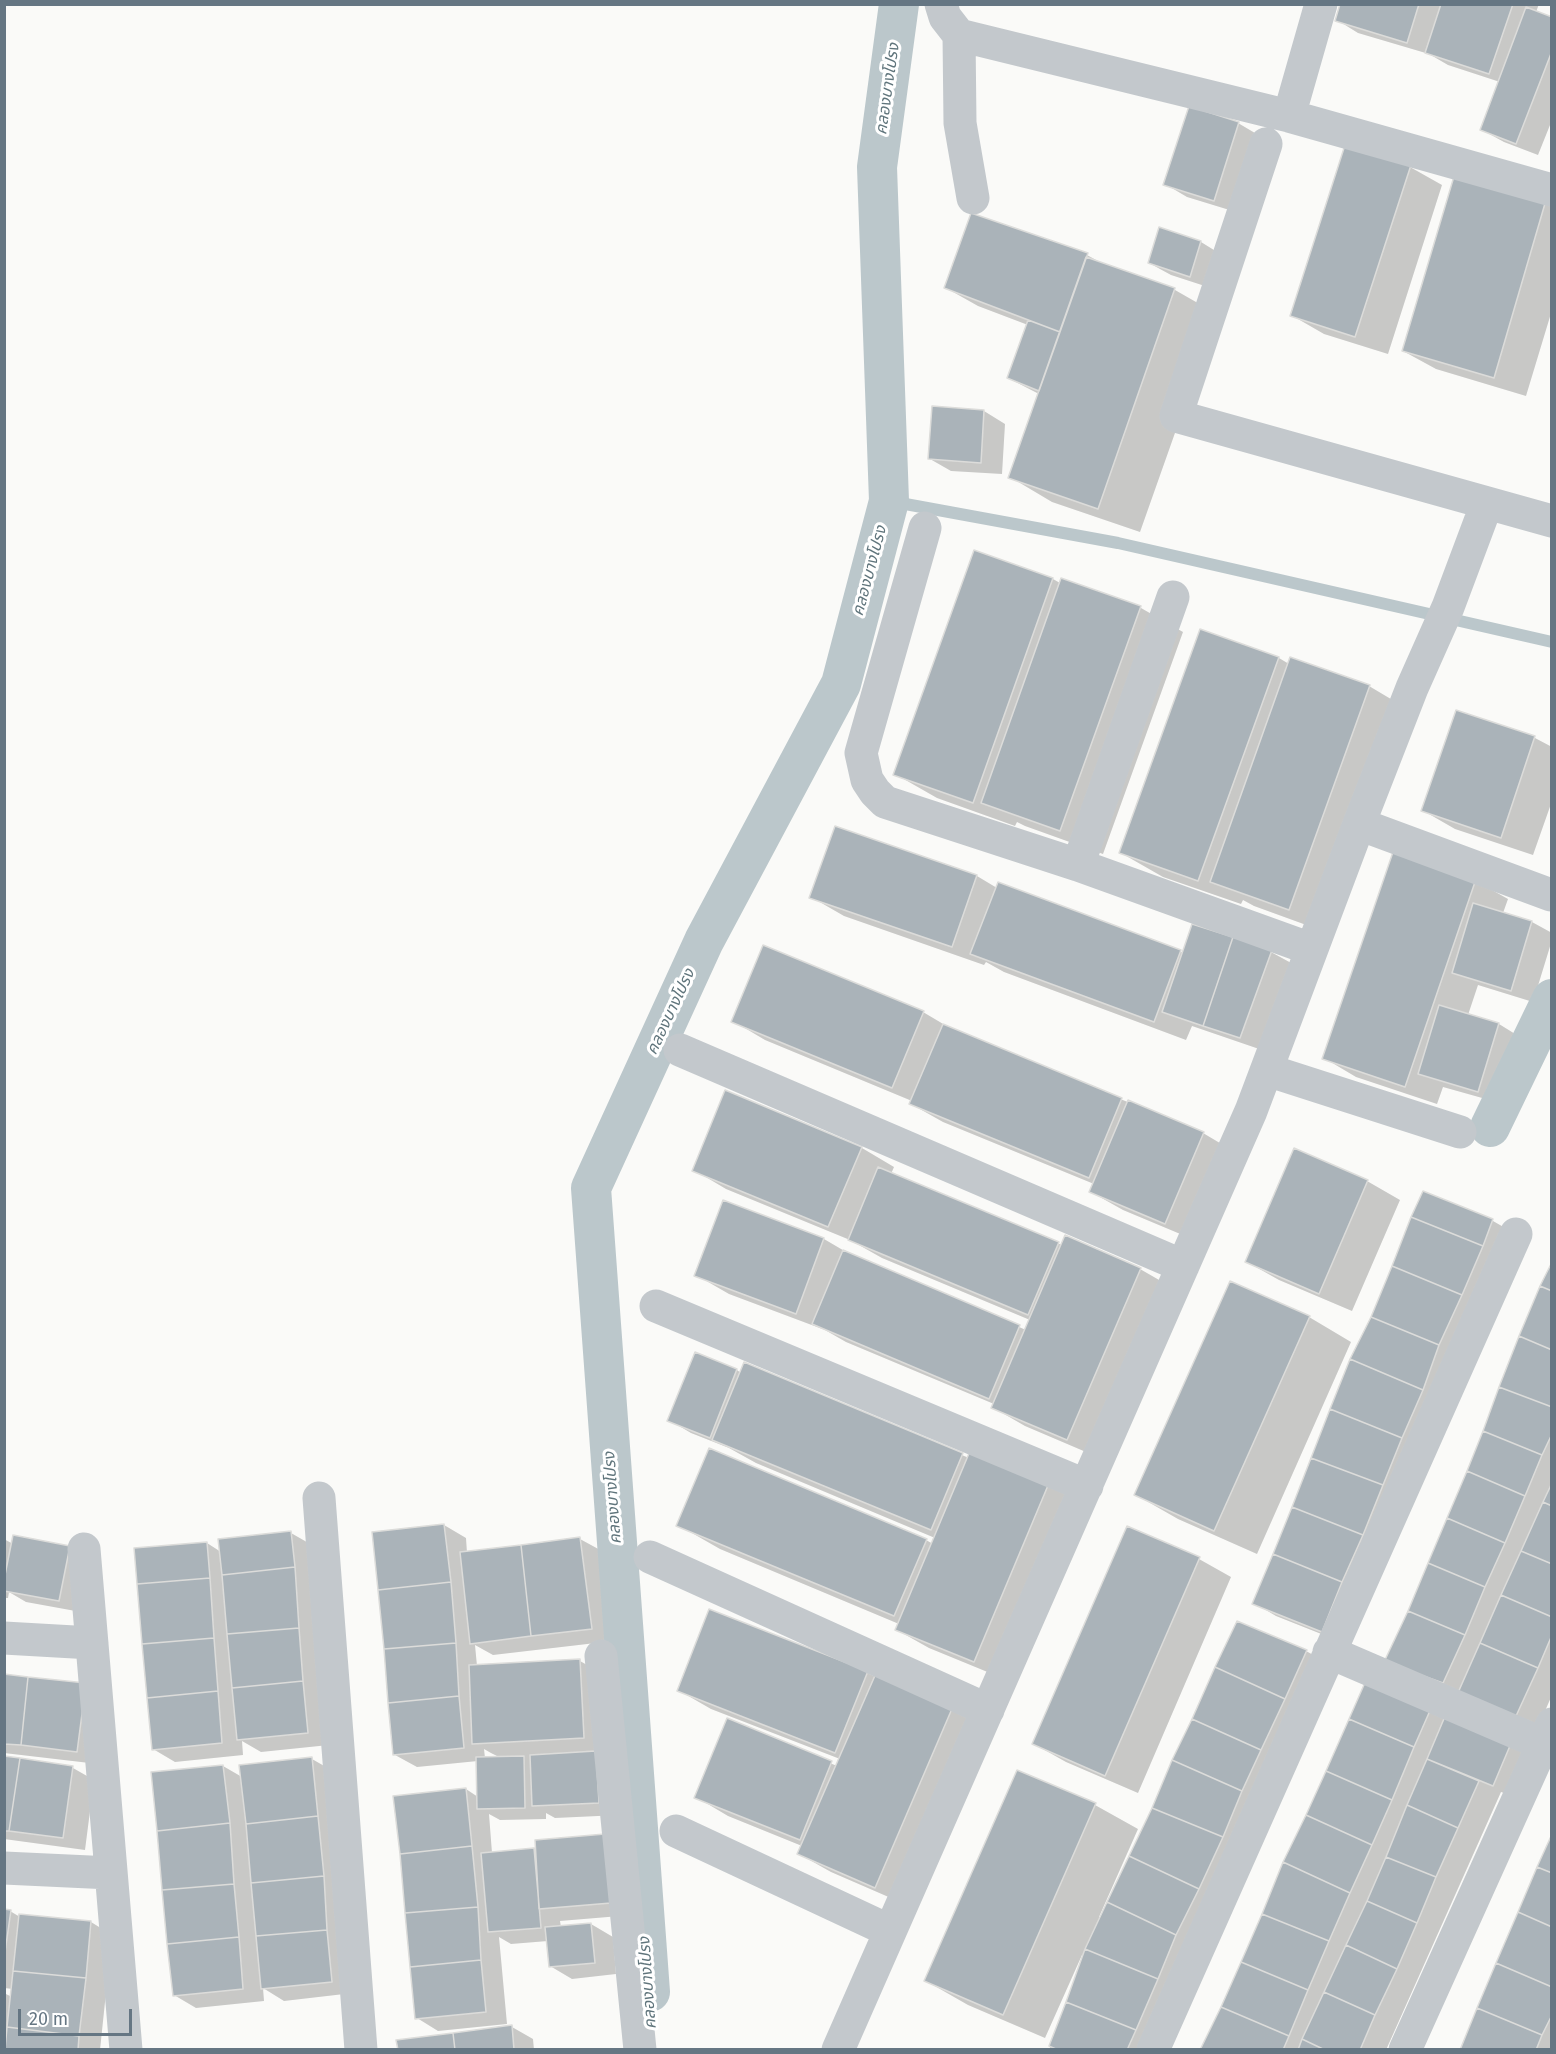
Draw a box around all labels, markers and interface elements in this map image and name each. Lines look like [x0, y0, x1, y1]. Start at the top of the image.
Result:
water label: คลองบางโปรง [872, 42, 904, 136]
water label: คลองบางโปรง [849, 524, 891, 618]
water label: คลองบางโปรง [643, 966, 699, 1058]
water label: คลองบางโปรง [600, 1451, 626, 1545]
water label: คลองบางโปรง [635, 1936, 661, 2030]
scale bar [21, 1997, 135, 2035]
text: 20 m [29, 2008, 68, 2030]

